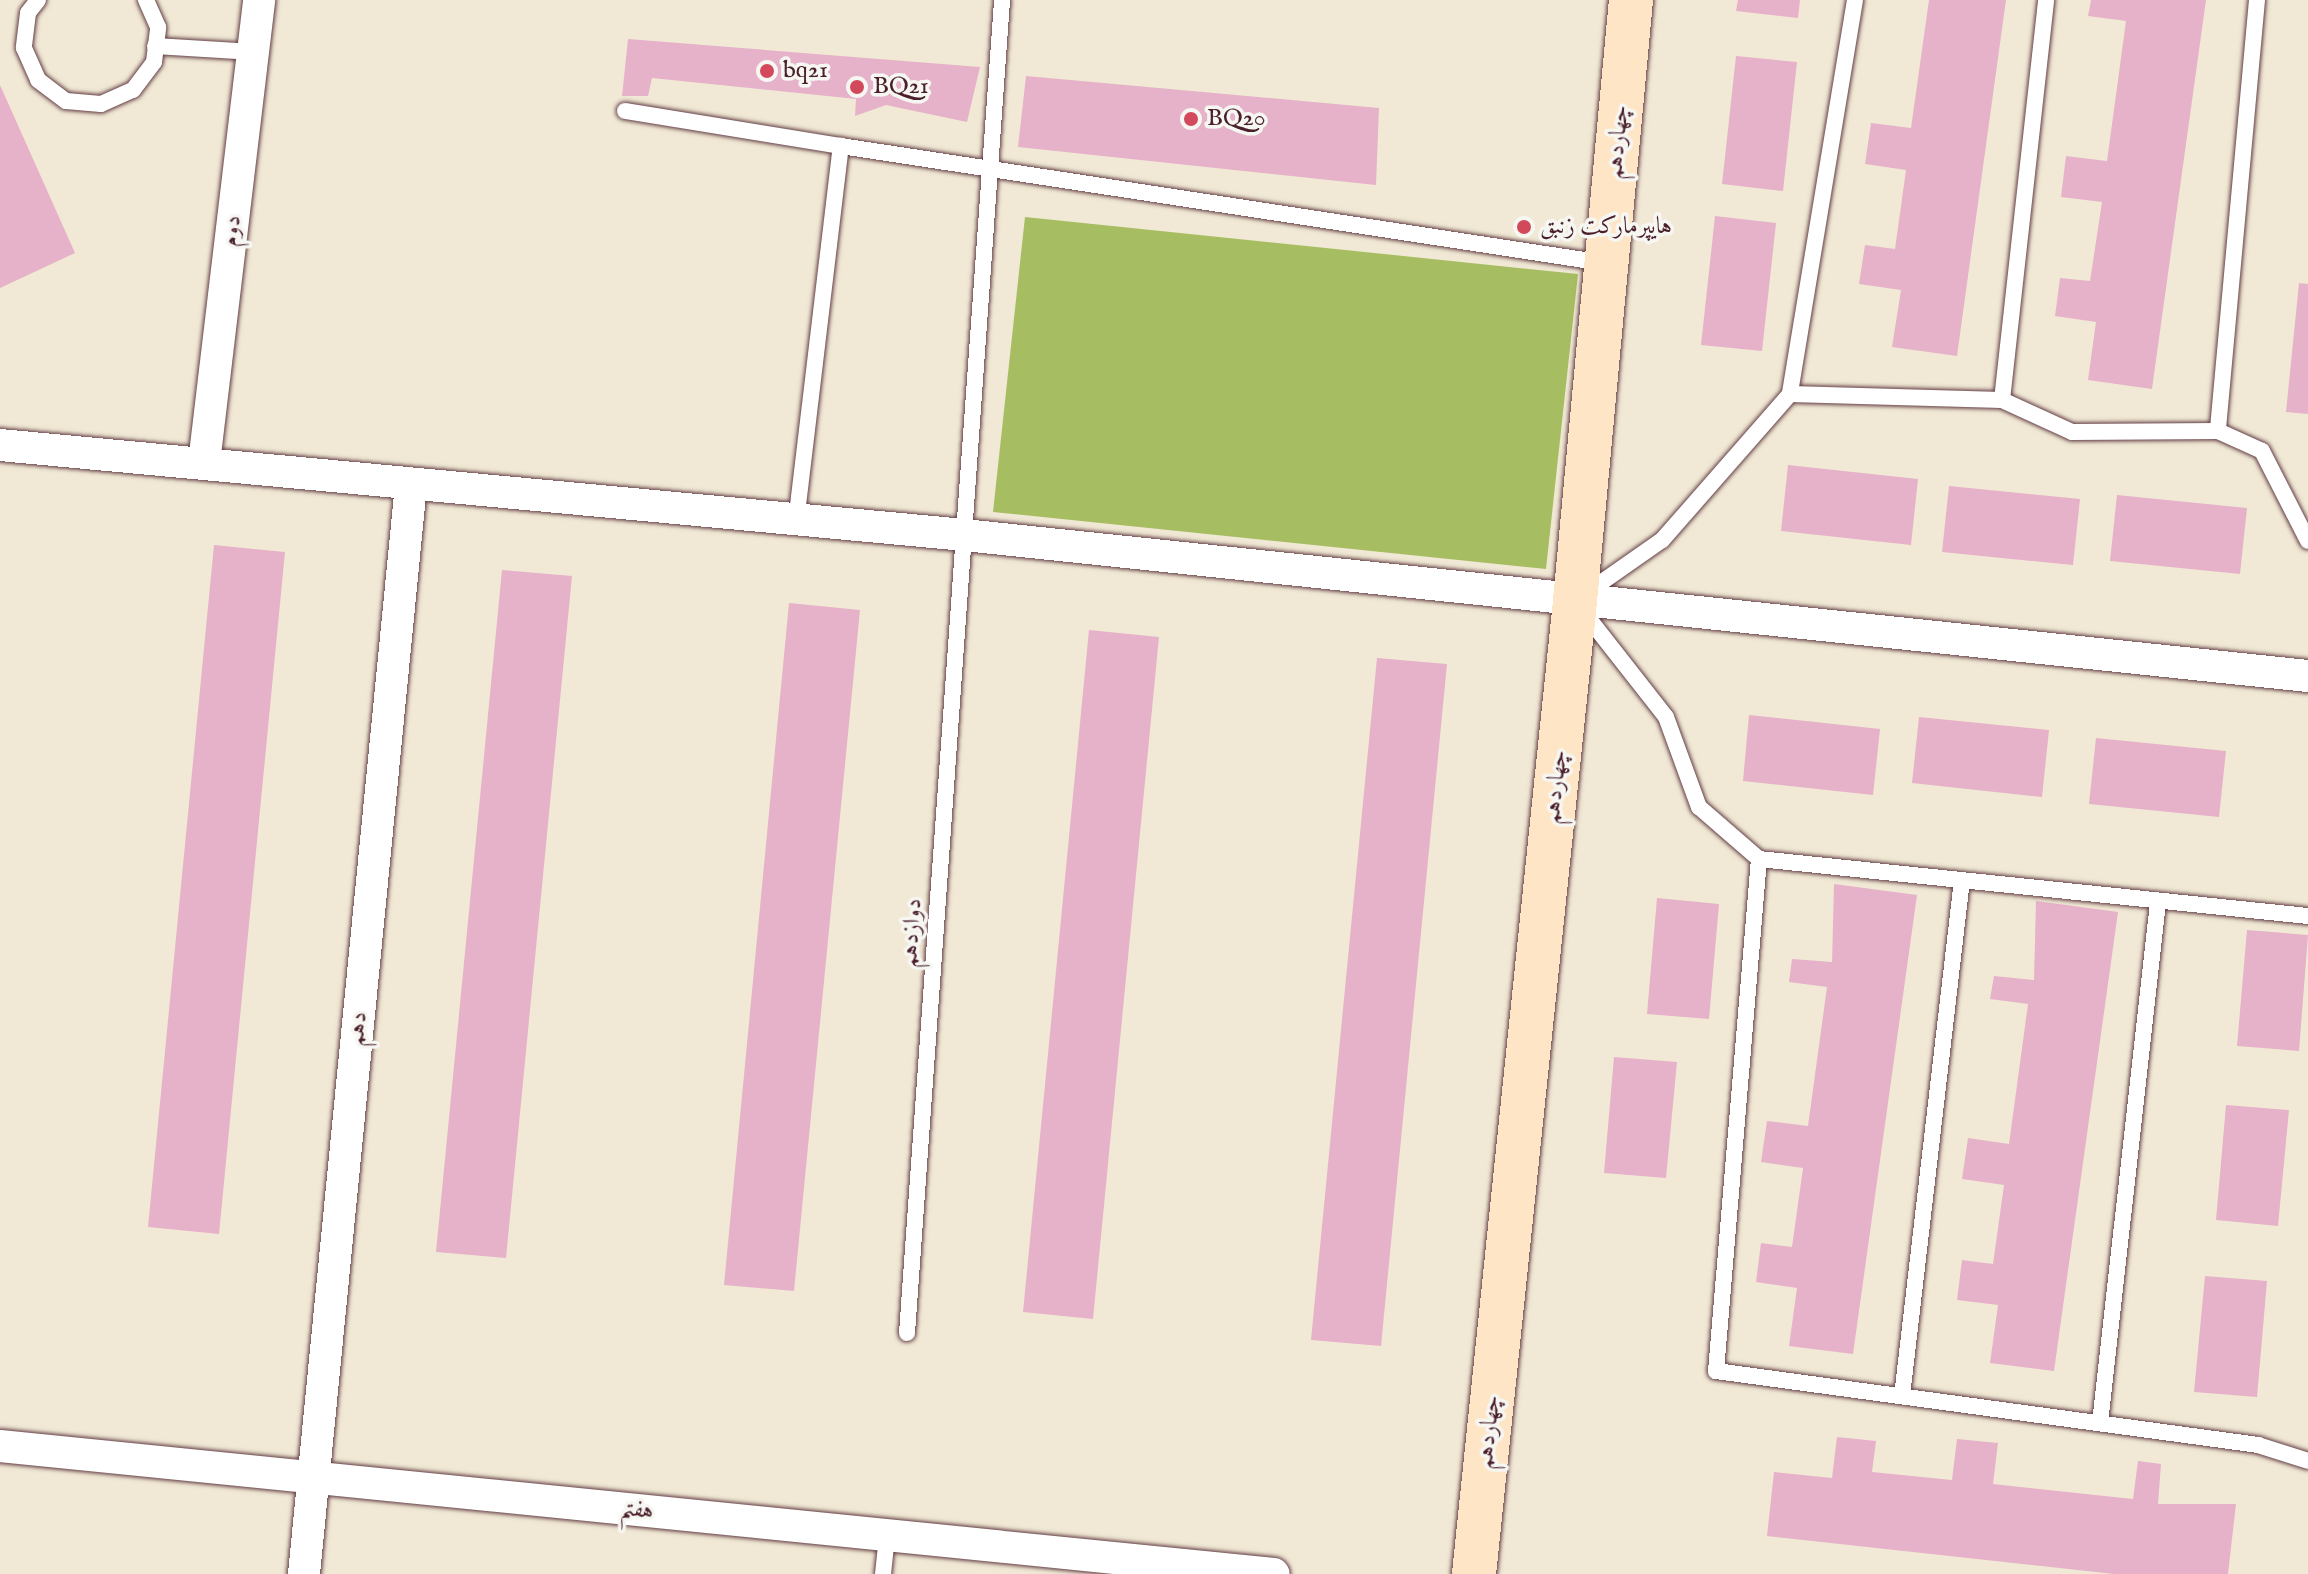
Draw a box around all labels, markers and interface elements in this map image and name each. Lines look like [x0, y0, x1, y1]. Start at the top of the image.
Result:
place label: bq21 [783, 57, 828, 85]
marker: bq21 [758, 62, 776, 80]
place label: BQ21 [873, 73, 929, 101]
marker: BQ21 [848, 78, 866, 96]
street label: چهاردهم [1600, 104, 1636, 180]
place label: BQ20 [1207, 105, 1266, 133]
marker: BQ20 [1182, 110, 1200, 128]
place label: هایپرمارکت زنبق [1540, 213, 1672, 241]
street label: دوم [216, 214, 248, 248]
marker: هایپرمارکت زنبق [1515, 218, 1533, 236]
street label: چهاردهم [1538, 749, 1574, 825]
street label: دوازدهم [895, 897, 929, 969]
street label: دهم [342, 1011, 374, 1047]
street label: چهاردهم [1471, 1394, 1507, 1470]
street label: هفتم [619, 1494, 655, 1526]

